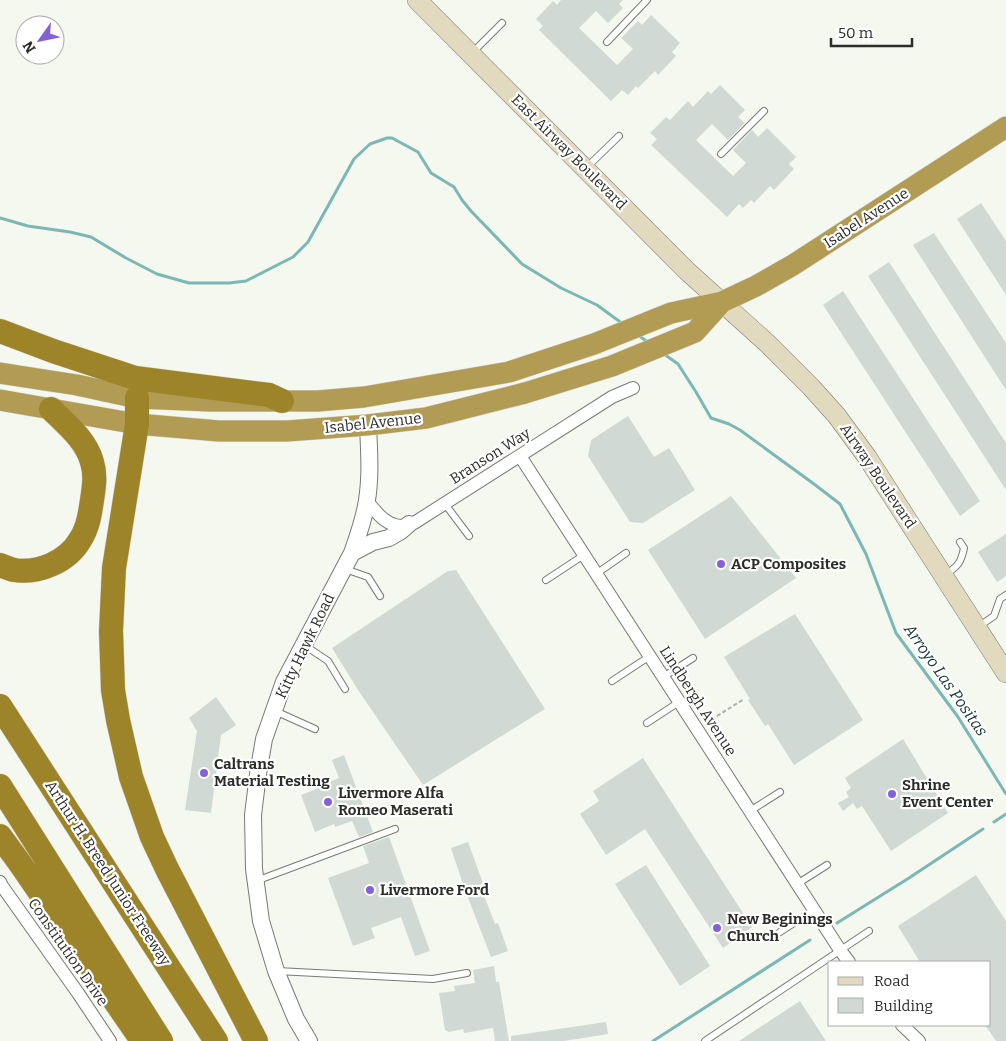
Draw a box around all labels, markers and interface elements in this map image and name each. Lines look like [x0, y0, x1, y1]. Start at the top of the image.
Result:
north arrow [15, 15, 65, 65]
scale bar [831, 15, 912, 47]
text: 50 m [838, 24, 874, 42]
text: N [19, 37, 40, 56]
street label: East Airway Boulevard [508, 91, 630, 213]
street label: Isabel Avenue [820, 184, 912, 252]
street label: Isabel Avenue [324, 409, 422, 437]
street label: Airway Boulevard [836, 420, 920, 532]
street label: Branson Way [447, 424, 534, 488]
place label: ACP Composites [731, 555, 846, 573]
marker: ACP Composites [715, 558, 727, 570]
street label: Kitty Hawk Road [272, 590, 338, 701]
water label: Arroyo Las Positas [900, 620, 992, 740]
street label: Lindbergh Avenue [656, 643, 740, 759]
place label: Caltrans Material Testing [214, 755, 330, 790]
marker: Caltrans Material Testing [198, 767, 210, 779]
place label: Shrine Event Center [902, 776, 993, 811]
street label: Arthur H. Breed Junior Freeway [41, 777, 175, 969]
place label: Livermore Alfa Romeo Maserati [338, 784, 453, 819]
marker: Shrine Event Center [886, 788, 898, 800]
marker: Livermore Alfa Romeo Maserati [322, 796, 334, 808]
place label: Livermore Ford [380, 881, 489, 899]
marker: Livermore Ford [364, 884, 376, 896]
street label: Constitution Drive [24, 895, 112, 1009]
place label: New Beginings Church [727, 910, 833, 945]
marker: New Beginings Church [711, 922, 723, 934]
legend [828, 961, 991, 1026]
text: Road [874, 972, 909, 990]
text: Building [874, 997, 933, 1015]

